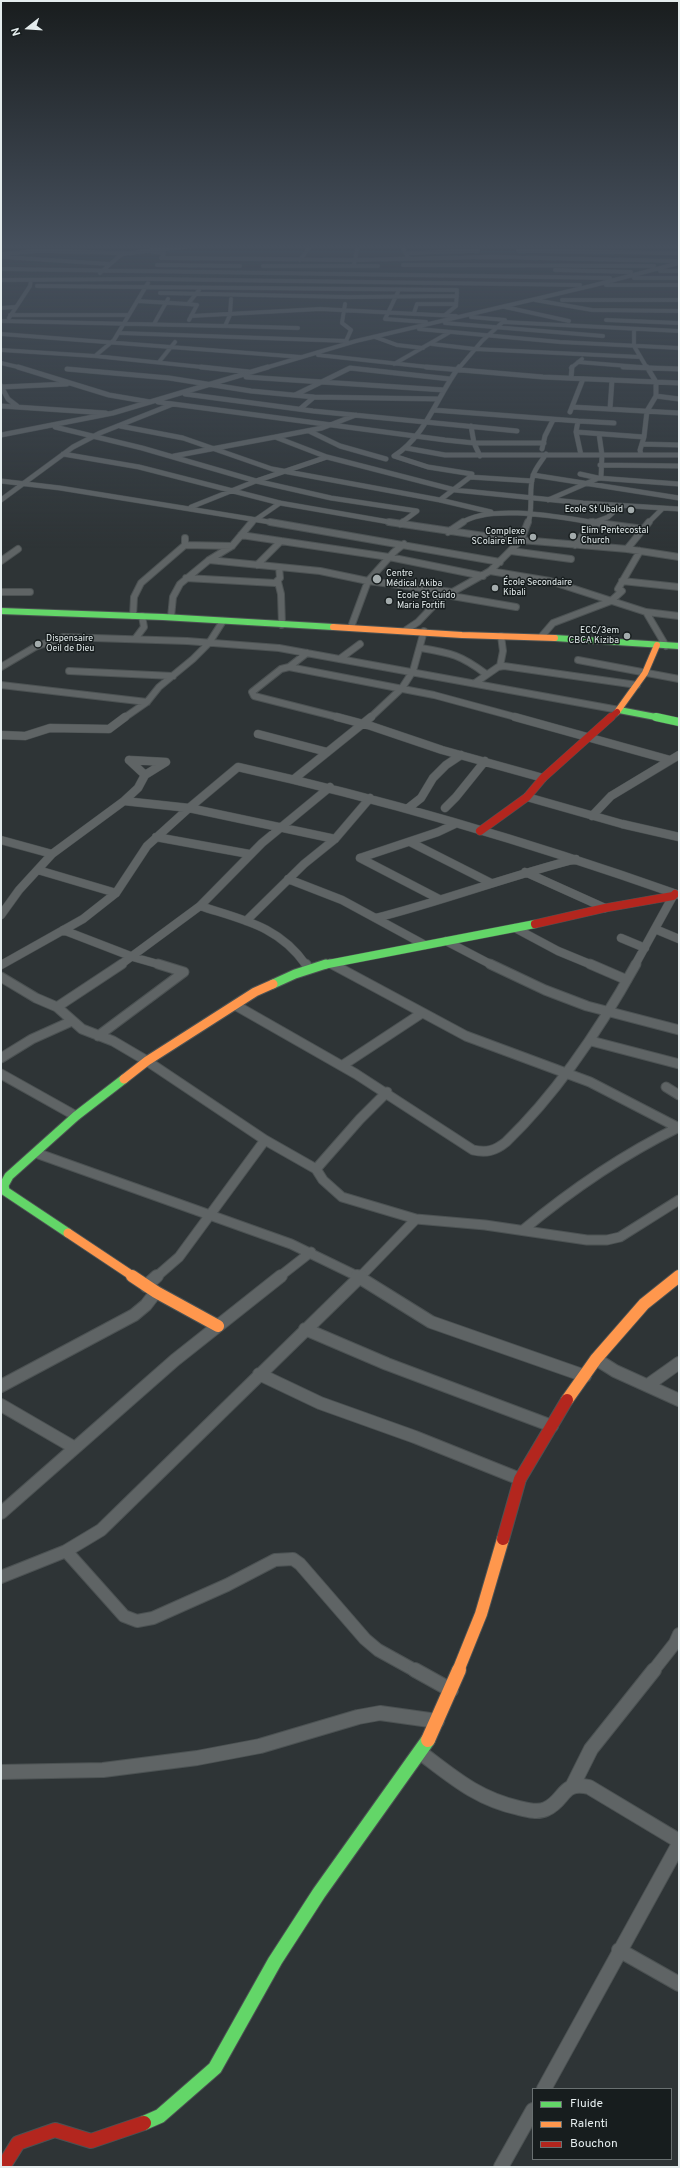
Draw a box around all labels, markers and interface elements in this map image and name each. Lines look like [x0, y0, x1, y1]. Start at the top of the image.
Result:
north arrow [8, 8, 48, 48]
text: N [9, 26, 24, 37]
place label: Ecole St Ubald [565, 505, 623, 515]
marker: Ecole St Ubald [626, 505, 636, 515]
place label: Elim Pentecostal Church [581, 526, 649, 547]
place label: Complexe SColaire Elim [471, 527, 525, 548]
marker: Elim Pentecostal Church [568, 531, 578, 541]
marker: Complexe SColaire Elim [528, 532, 538, 542]
place label: Centre Médical Akiba [386, 569, 442, 590]
marker: Centre Médical Akiba [371, 573, 383, 585]
place label: École Secondaire Kibali [503, 578, 572, 599]
marker: École Secondaire Kibali [490, 583, 500, 593]
place label: Ecole St Guido Maria Fortifi [397, 591, 455, 612]
marker: Ecole St Guido Maria Fortifi [384, 596, 394, 606]
place label: ECC/3em CBCA Kiziba [569, 626, 619, 647]
marker: ECC/3em CBCA Kiziba [622, 631, 632, 641]
place label: Dispensaire Oeil de Dieu [46, 634, 94, 655]
marker: Dispensaire Oeil de Dieu [33, 639, 43, 649]
legend [532, 2088, 672, 2160]
text: Fluide [570, 2096, 603, 2112]
text: Ralenti [570, 2116, 608, 2132]
text: Bouchon [570, 2136, 618, 2152]

